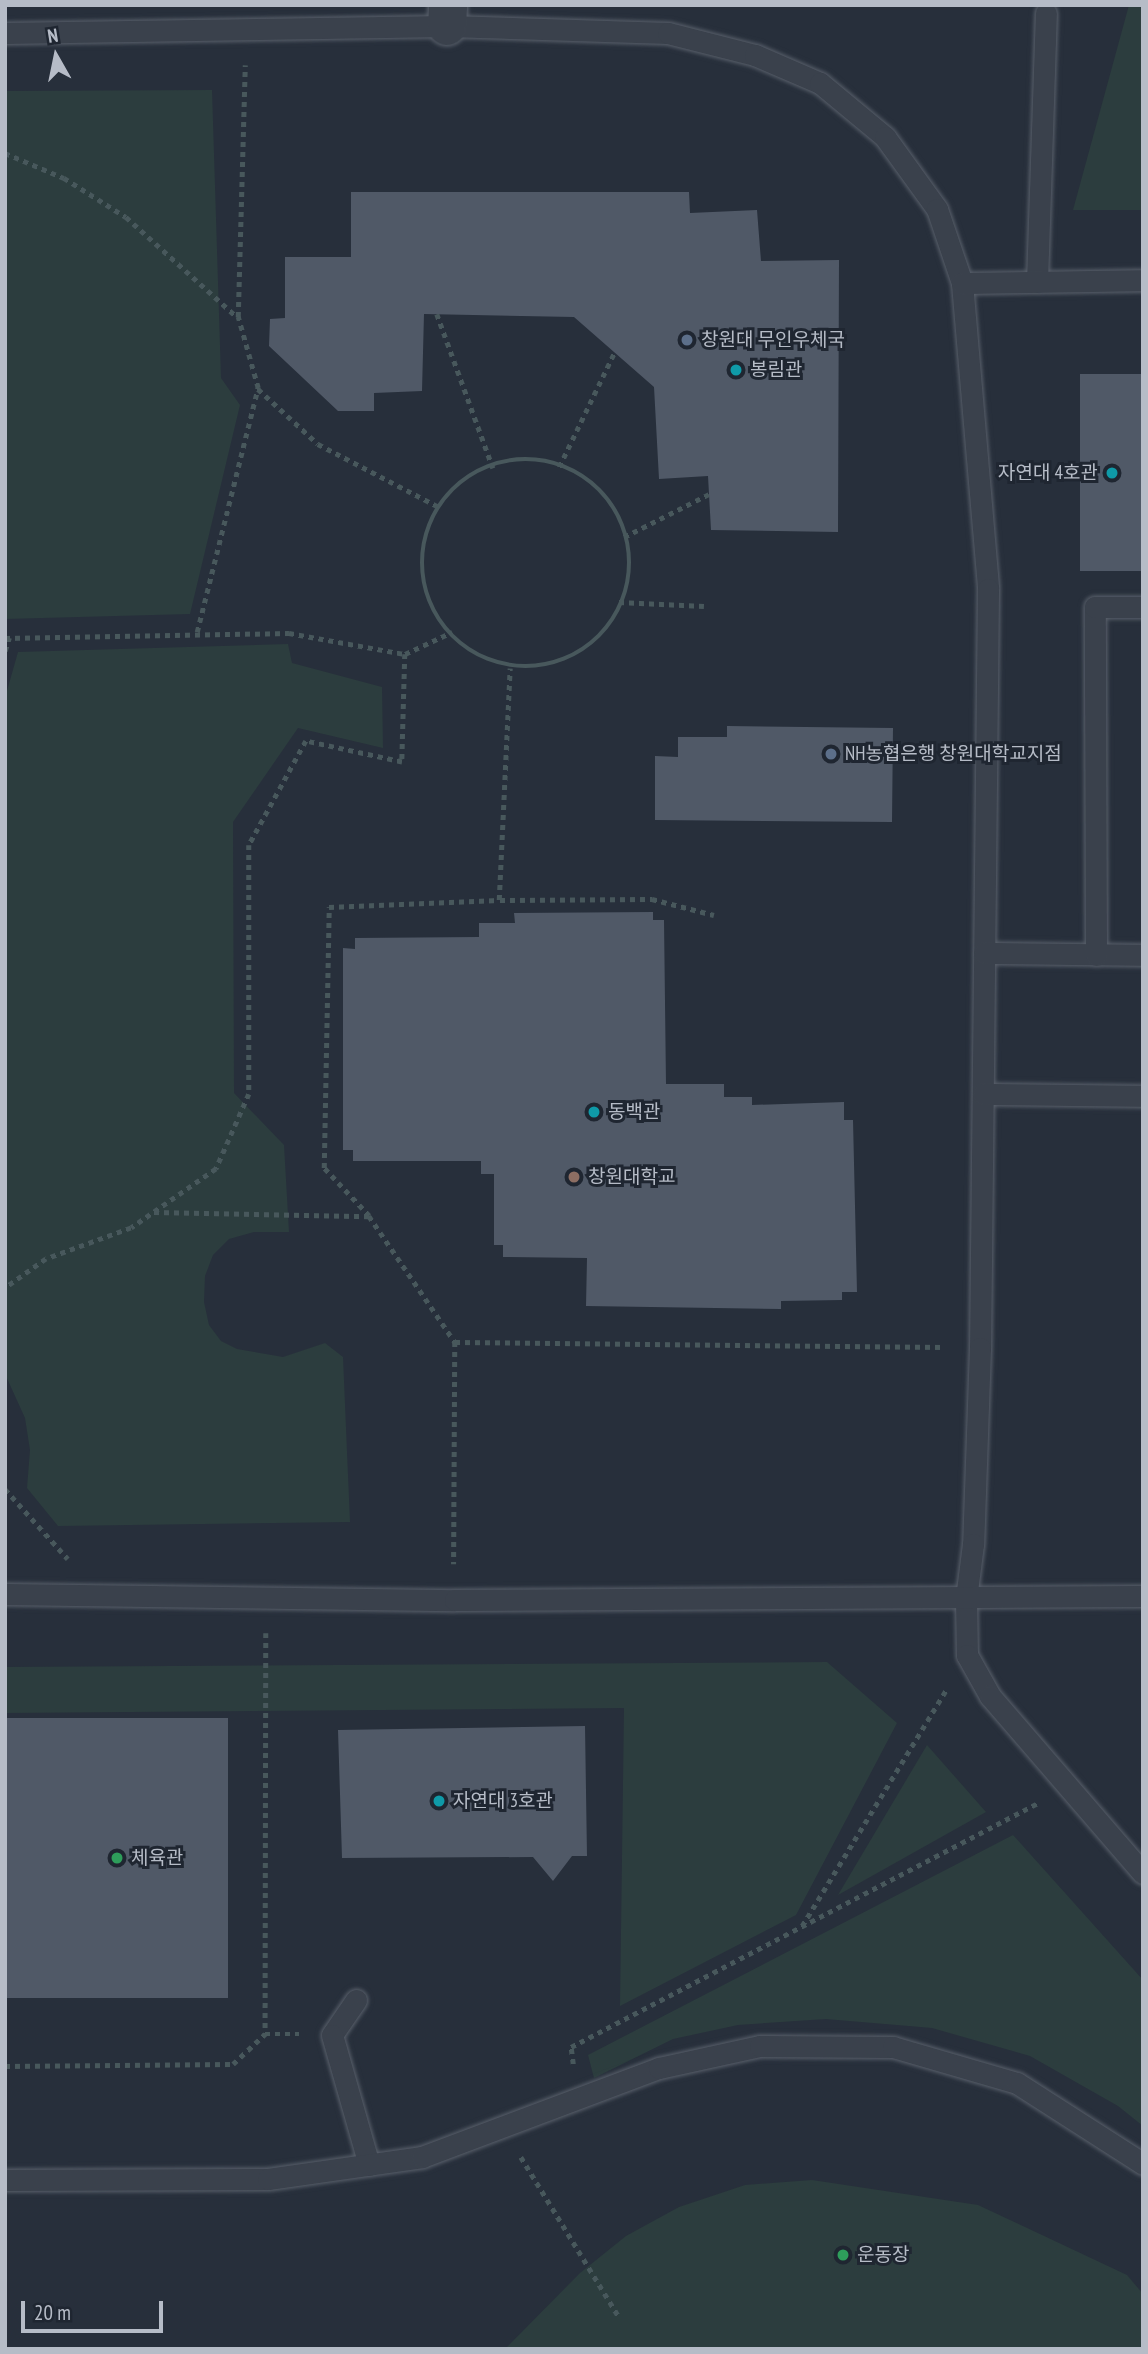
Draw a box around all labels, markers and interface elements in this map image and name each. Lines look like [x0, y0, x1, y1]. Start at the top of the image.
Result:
north arrow [21, 21, 91, 91]
text: N [46, 23, 60, 48]
place label: 창원대 무인우체국 [701, 329, 845, 351]
marker: 창원대 무인우체국 [679, 332, 695, 348]
place label: 봉림관 [750, 359, 802, 381]
marker: 봉림관 [728, 362, 744, 378]
place label: 자연대 4호관 [998, 462, 1098, 484]
marker: 자연대 4호관 [1104, 465, 1120, 481]
place label: NH농협은행 창원대학교지점 [845, 743, 1062, 765]
marker: NH농협은행 창원대학교지점 [823, 746, 839, 762]
place label: 동백관 [608, 1101, 660, 1123]
marker: 동백관 [586, 1104, 602, 1120]
place label: 창원대학교 [588, 1166, 675, 1188]
marker: 창원대학교 [566, 1169, 582, 1185]
place label: 자연대 3호관 [453, 1790, 553, 1812]
marker: 자연대 3호관 [431, 1793, 447, 1809]
place label: 체육관 [131, 1847, 183, 1869]
marker: 체육관 [109, 1850, 125, 1866]
place label: 운동장 [857, 2244, 909, 2266]
marker: 운동장 [835, 2247, 851, 2263]
scale bar [24, 2288, 166, 2332]
text: 20 m [34, 2299, 71, 2326]

